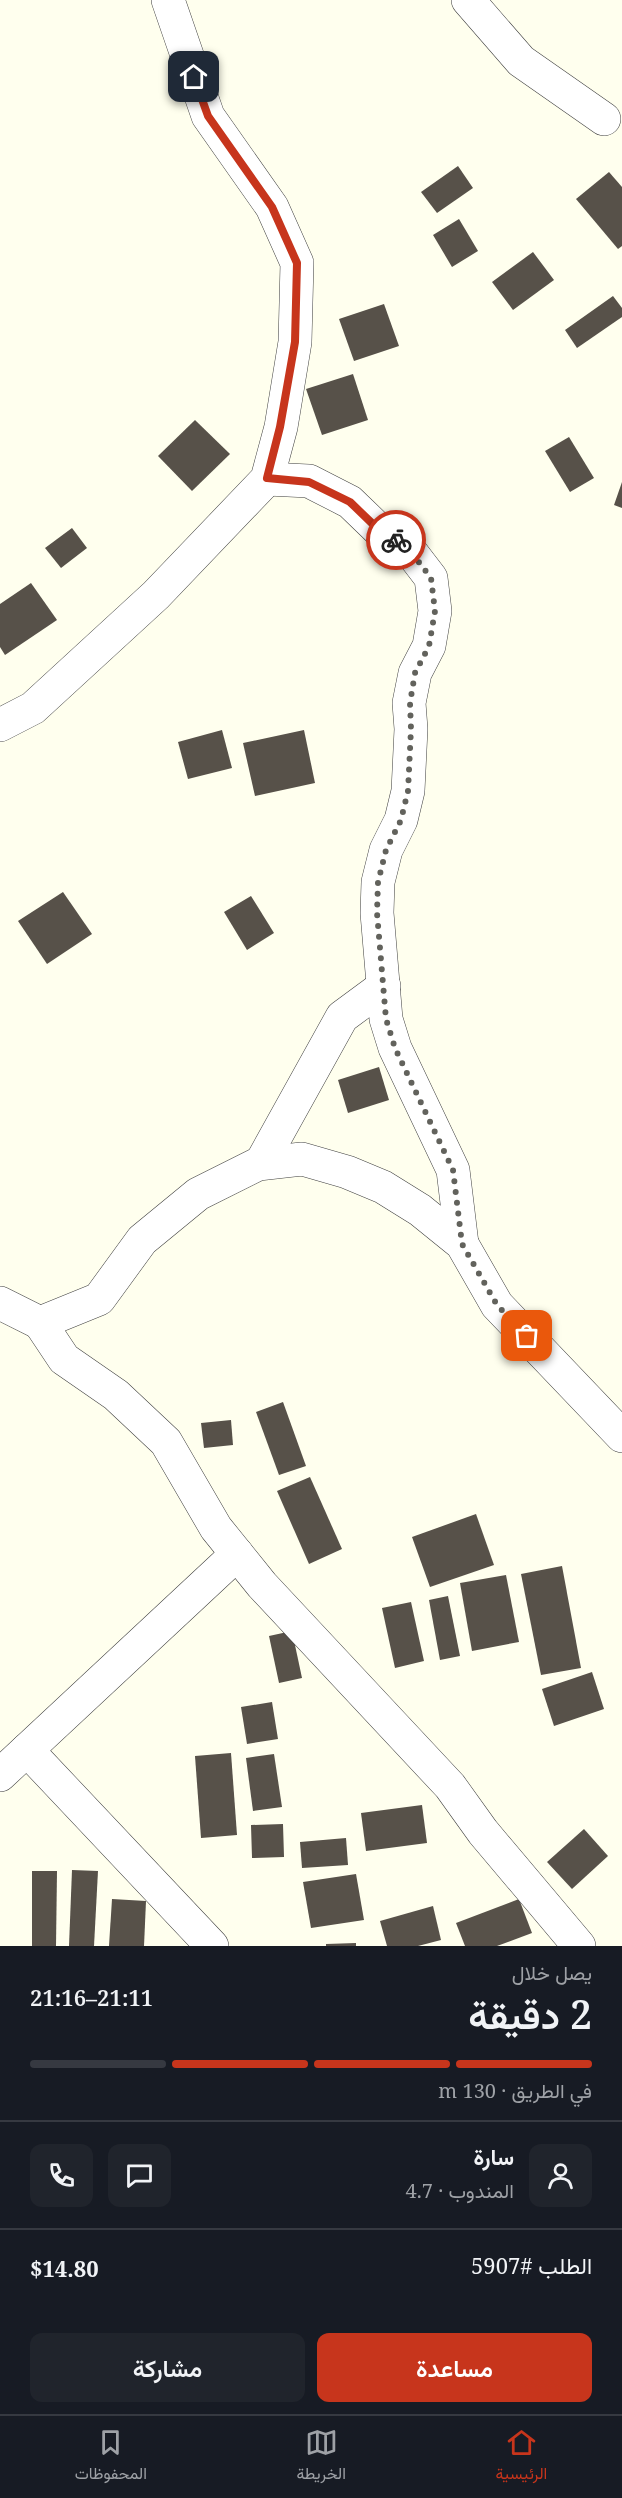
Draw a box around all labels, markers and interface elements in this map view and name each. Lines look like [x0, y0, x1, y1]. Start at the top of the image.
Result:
pin [168, 51, 219, 102]
icon: home [177, 60, 210, 93]
courier [366, 510, 426, 570]
icon: bike [380, 524, 413, 557]
pin [501, 1310, 552, 1361]
icon: bag [510, 1319, 543, 1352]
text: يصل خلال [512, 1959, 592, 1986]
text: 21:11–21:16 [30, 1982, 153, 2012]
text: 2 دقيقة [468, 1987, 592, 2040]
text: في الطريق · 130 m [438, 2077, 592, 2104]
text: سارة [473, 2141, 514, 2171]
button: phone [30, 2144, 93, 2207]
button: chat [108, 2144, 171, 2207]
button: person [529, 2144, 592, 2207]
text: المندوب · 4.7 [406, 2177, 514, 2204]
text: الطلب #5907 [471, 2250, 592, 2280]
text: $14.80 [30, 2253, 99, 2283]
button: مشاركة [30, 2333, 305, 2402]
button: مساعدة [317, 2333, 592, 2402]
tab: المحفوظات [75, 2426, 147, 2488]
tab: الخريطة [296, 2426, 346, 2488]
tab: الرئيسية [495, 2426, 547, 2488]

